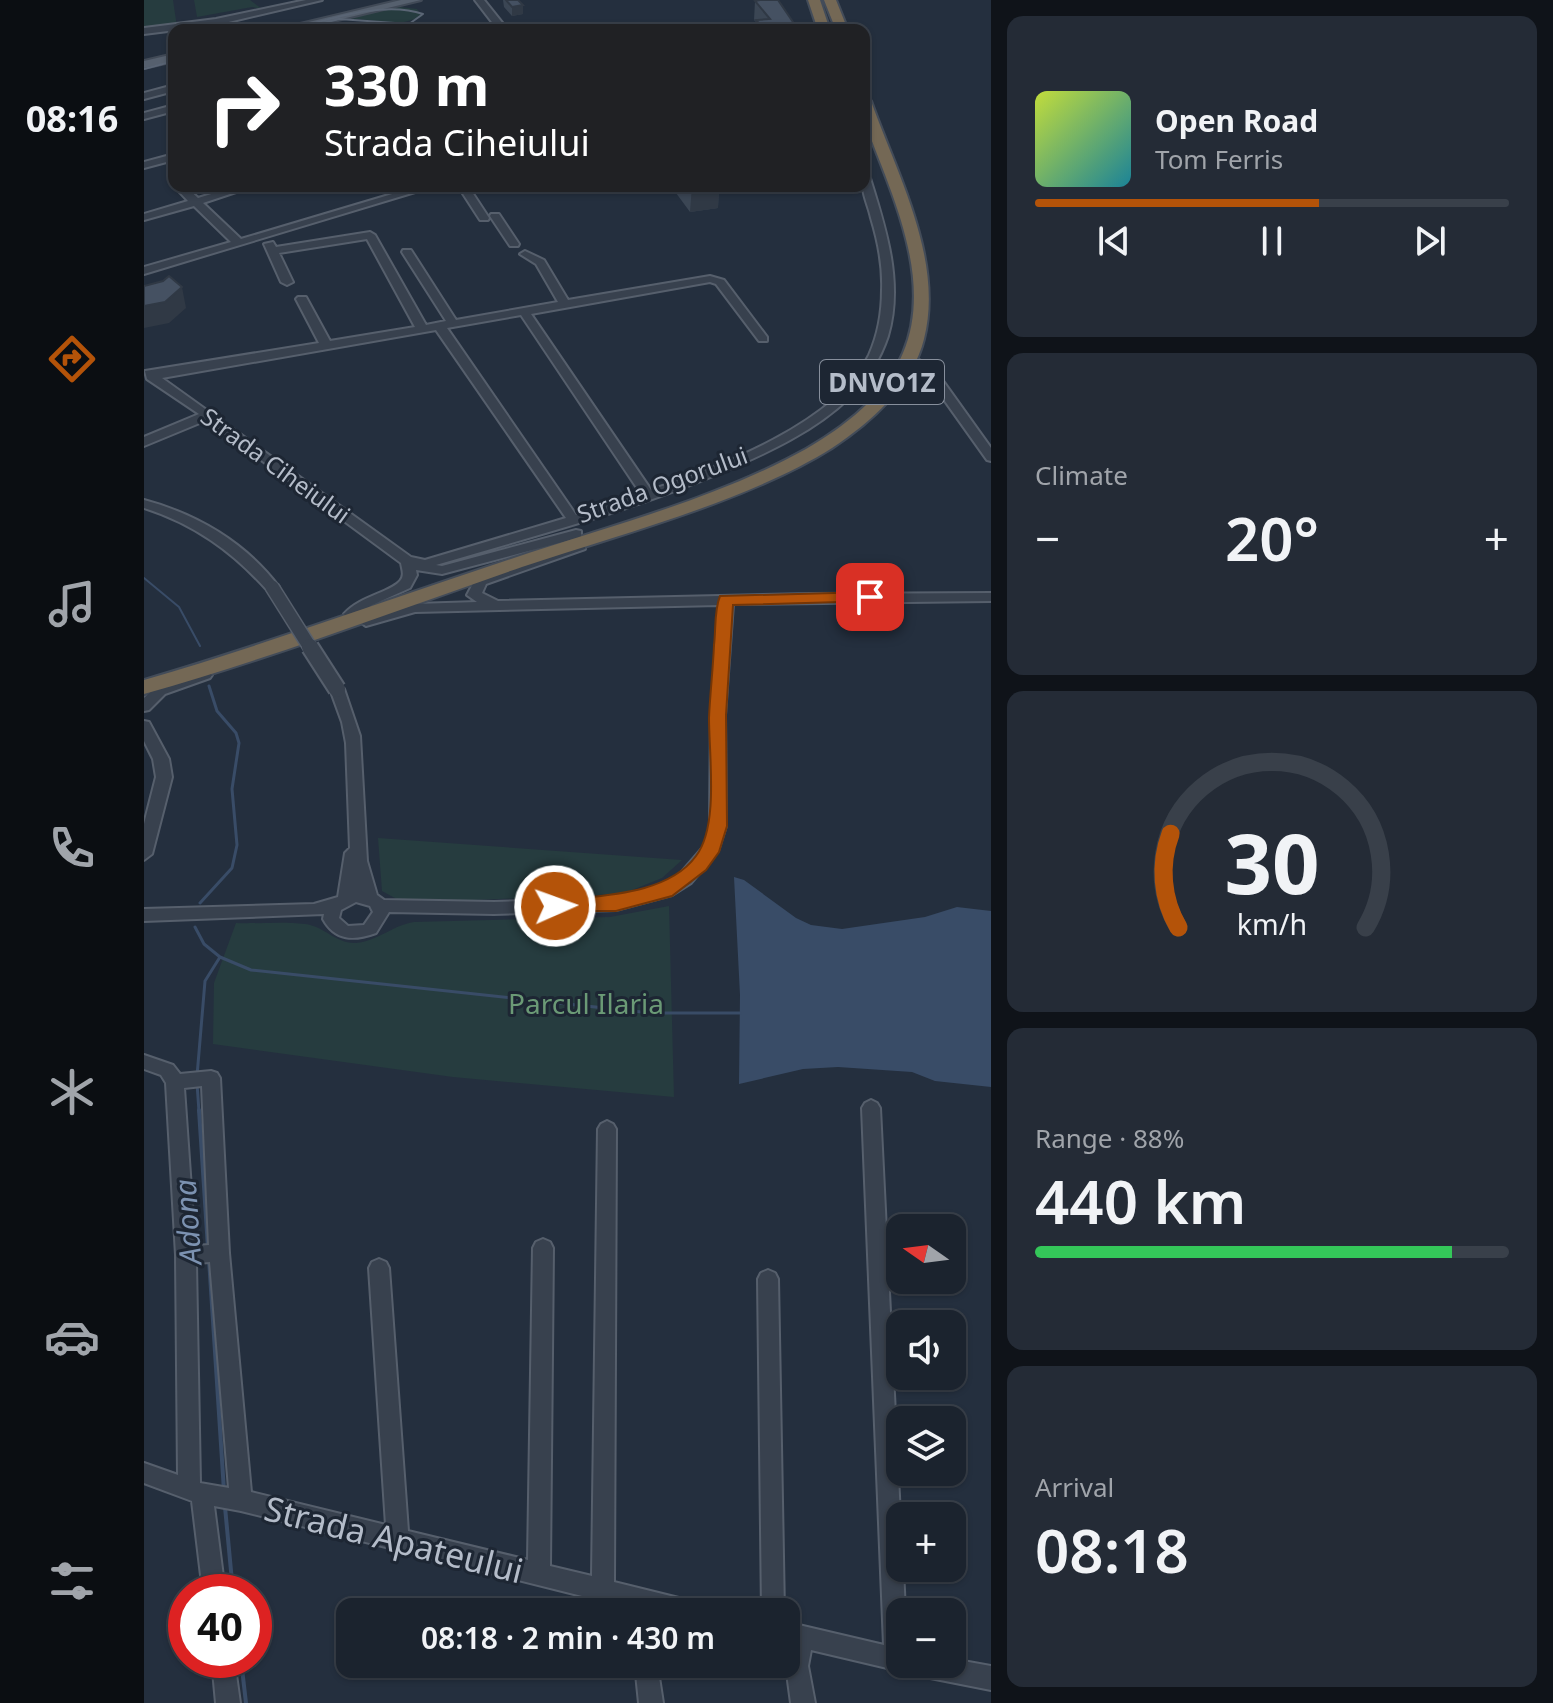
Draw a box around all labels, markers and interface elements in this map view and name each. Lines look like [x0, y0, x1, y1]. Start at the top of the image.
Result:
text: 330 m [324, 46, 489, 122]
icon: right [192, 56, 296, 160]
text: 08:16 [26, 94, 118, 143]
text: Open Road [1155, 100, 1318, 141]
text: Strada Ciheiului [324, 118, 590, 167]
text: Tom Ferris [1155, 141, 1283, 177]
icon: previous [1092, 219, 1136, 263]
icon: pause [1250, 219, 1294, 263]
icon: next [1408, 219, 1452, 263]
icon: directions [44, 331, 100, 387]
road number: DNVO1Z [820, 360, 944, 404]
street label: Strada Ciheiului [195, 400, 357, 530]
street label: Strada Ogorului [572, 438, 752, 530]
text: Climate [1035, 457, 1128, 493]
text: 20° [1225, 497, 1319, 579]
text: − [1035, 508, 1060, 568]
text: + [1484, 508, 1509, 568]
pin [836, 563, 904, 631]
icon: arrive [848, 575, 892, 619]
icon: music [44, 576, 100, 632]
text: 30 [1224, 804, 1320, 917]
icon: phone [44, 820, 100, 876]
position arrow [513, 864, 597, 948]
text: km/h [1237, 904, 1307, 943]
park label: Parcul Ilaria [508, 984, 664, 1022]
icon: climate [44, 1064, 100, 1120]
text: Range · 88% [1035, 1120, 1184, 1156]
text: 440 km [1035, 1160, 1246, 1242]
water label: Adona [164, 1178, 211, 1268]
north arrow [886, 1214, 966, 1294]
map controls [886, 1214, 966, 1678]
icon: car [44, 1309, 100, 1365]
button: sound [886, 1310, 966, 1390]
button: layers [886, 1406, 966, 1486]
text: Arrival [1035, 1469, 1114, 1505]
street label: Strada Apateului [260, 1485, 528, 1593]
button: + [886, 1502, 966, 1582]
text: 08:18 [1035, 1509, 1189, 1591]
icon: filters [44, 1553, 100, 1609]
speed limit sign: 40 [168, 1574, 272, 1678]
button: − [886, 1598, 966, 1678]
text: 08:18 · 2 min · 430 m [421, 1617, 715, 1658]

